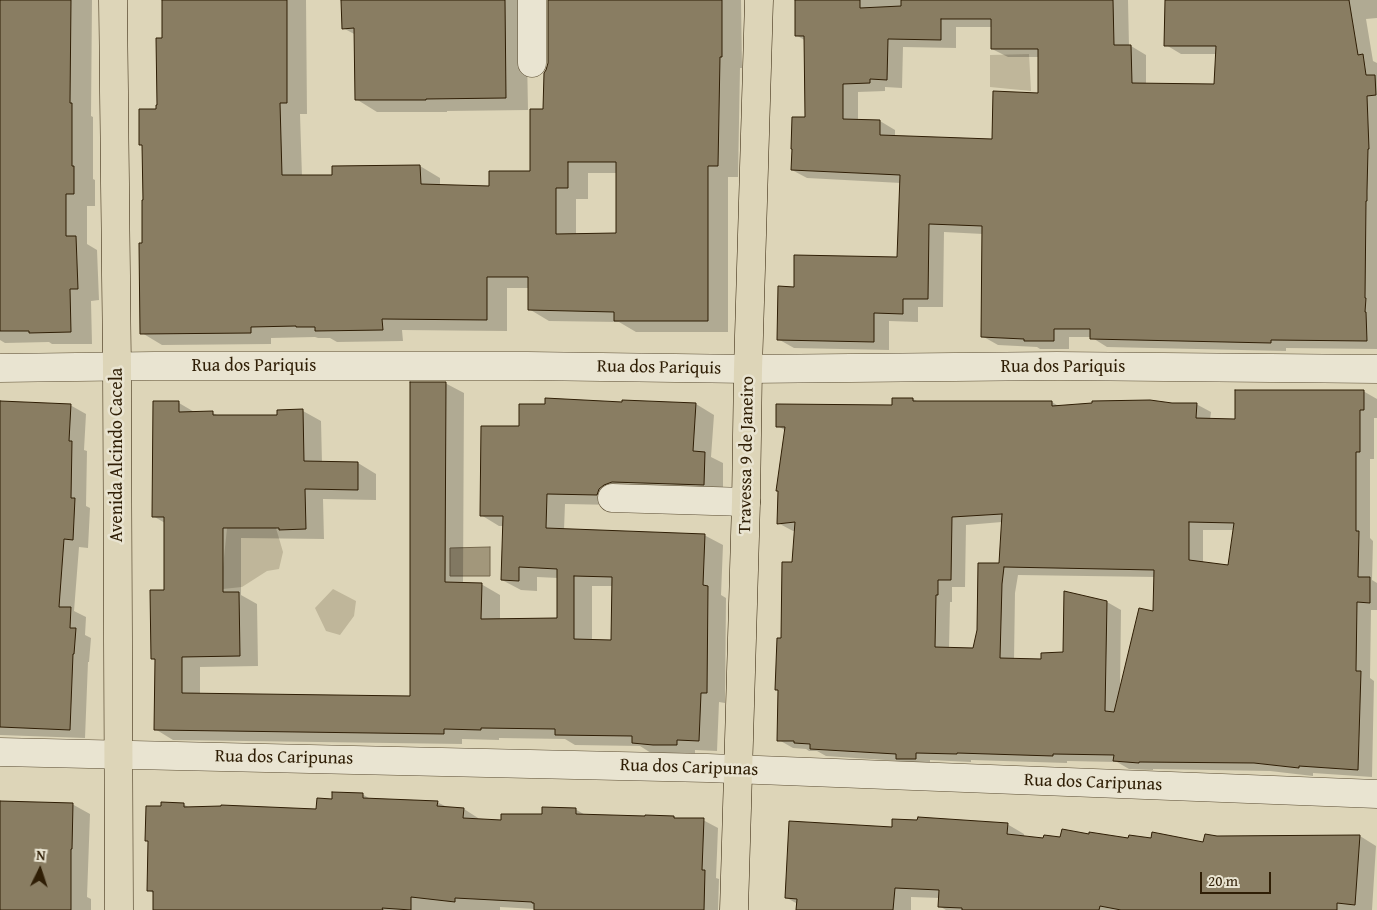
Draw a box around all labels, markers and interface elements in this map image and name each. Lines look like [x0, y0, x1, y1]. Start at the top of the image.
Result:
street label: Rua dos Pariquis [192, 355, 316, 377]
street label: Rua dos Pariquis [597, 356, 721, 380]
street label: Rua dos Pariquis [1001, 356, 1125, 378]
street label: Avenida Alcindo Cacela [106, 368, 128, 542]
street label: Travessa 9 de Janeiro [735, 376, 759, 534]
street label: Rua dos Caripunas [215, 746, 353, 770]
street label: Rua dos Caripunas [619, 755, 759, 781]
street label: Rua dos Caripunas [1023, 770, 1163, 796]
north arrow [15, 845, 65, 895]
text: N [36, 845, 46, 865]
scale bar [1202, 862, 1273, 894]
text: 20 m [1208, 870, 1238, 891]

